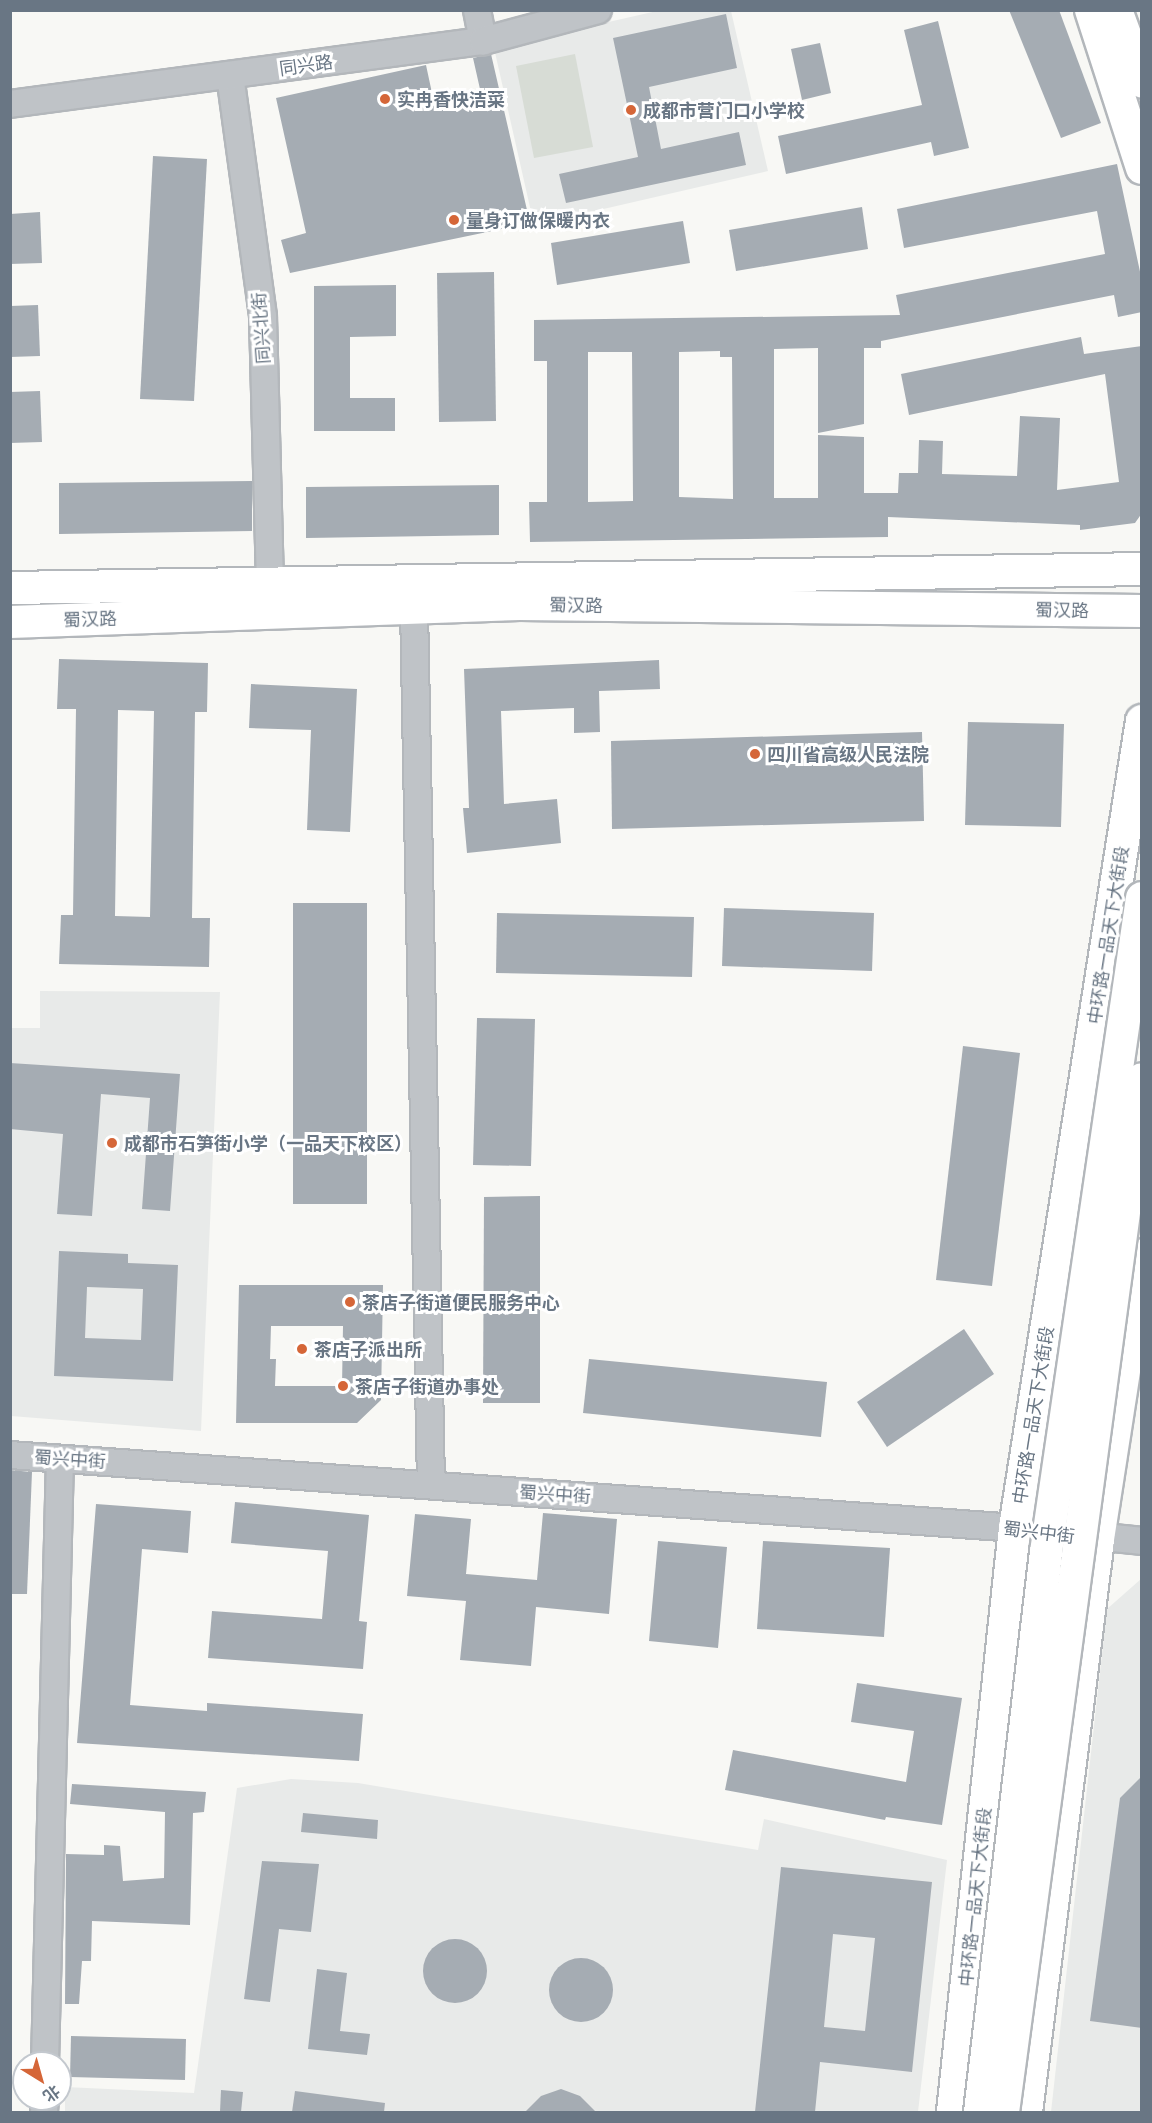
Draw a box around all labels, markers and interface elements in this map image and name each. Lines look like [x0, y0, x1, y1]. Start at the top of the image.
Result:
street label: 同兴路 [278, 51, 334, 79]
place label: 实冉香快洁菜 [397, 88, 505, 110]
marker: 实冉香快洁菜 [378, 92, 392, 106]
place label: 成都市营门口小学校 [643, 99, 805, 121]
marker: 成都市营门口小学校 [624, 103, 638, 117]
place label: 量身订做保暖内衣 [466, 209, 610, 231]
marker: 量身订做保暖内衣 [447, 213, 461, 227]
street label: 同兴北街 [248, 291, 274, 365]
street label: 蜀汉路 [549, 594, 603, 616]
street label: 蜀汉路 [1035, 599, 1089, 621]
street label: 蜀汉路 [63, 607, 117, 631]
place label: 四川省高级人民法院 [767, 743, 929, 765]
marker: 四川省高级人民法院 [748, 747, 762, 761]
street label: 中环路一品天下大街段 [1083, 844, 1133, 1026]
place label: 成都市石笋街小学（一品天下校区） [124, 1132, 412, 1154]
marker: 成都市石笋街小学（一品天下校区） [105, 1136, 119, 1150]
place label: 茶店子街道便民服务中心 [362, 1291, 560, 1313]
marker: 茶店子街道便民服务中心 [343, 1295, 357, 1309]
street label: 中环路一品天下大街段 [1008, 1324, 1058, 1506]
place label: 茶店子派出所 [314, 1338, 422, 1360]
marker: 茶店子派出所 [295, 1342, 309, 1356]
place label: 茶店子街道办事处 [355, 1375, 499, 1397]
marker: 茶店子街道办事处 [336, 1379, 350, 1393]
street label: 蜀兴中街 [33, 1446, 107, 1472]
street label: 蜀兴中街 [518, 1481, 592, 1507]
street label: 蜀兴中街 [1002, 1517, 1076, 1547]
street label: 中环路一品天下大街段 [955, 1806, 995, 1988]
north arrow [12, 2051, 72, 2111]
text: 北 [39, 2080, 65, 2107]

